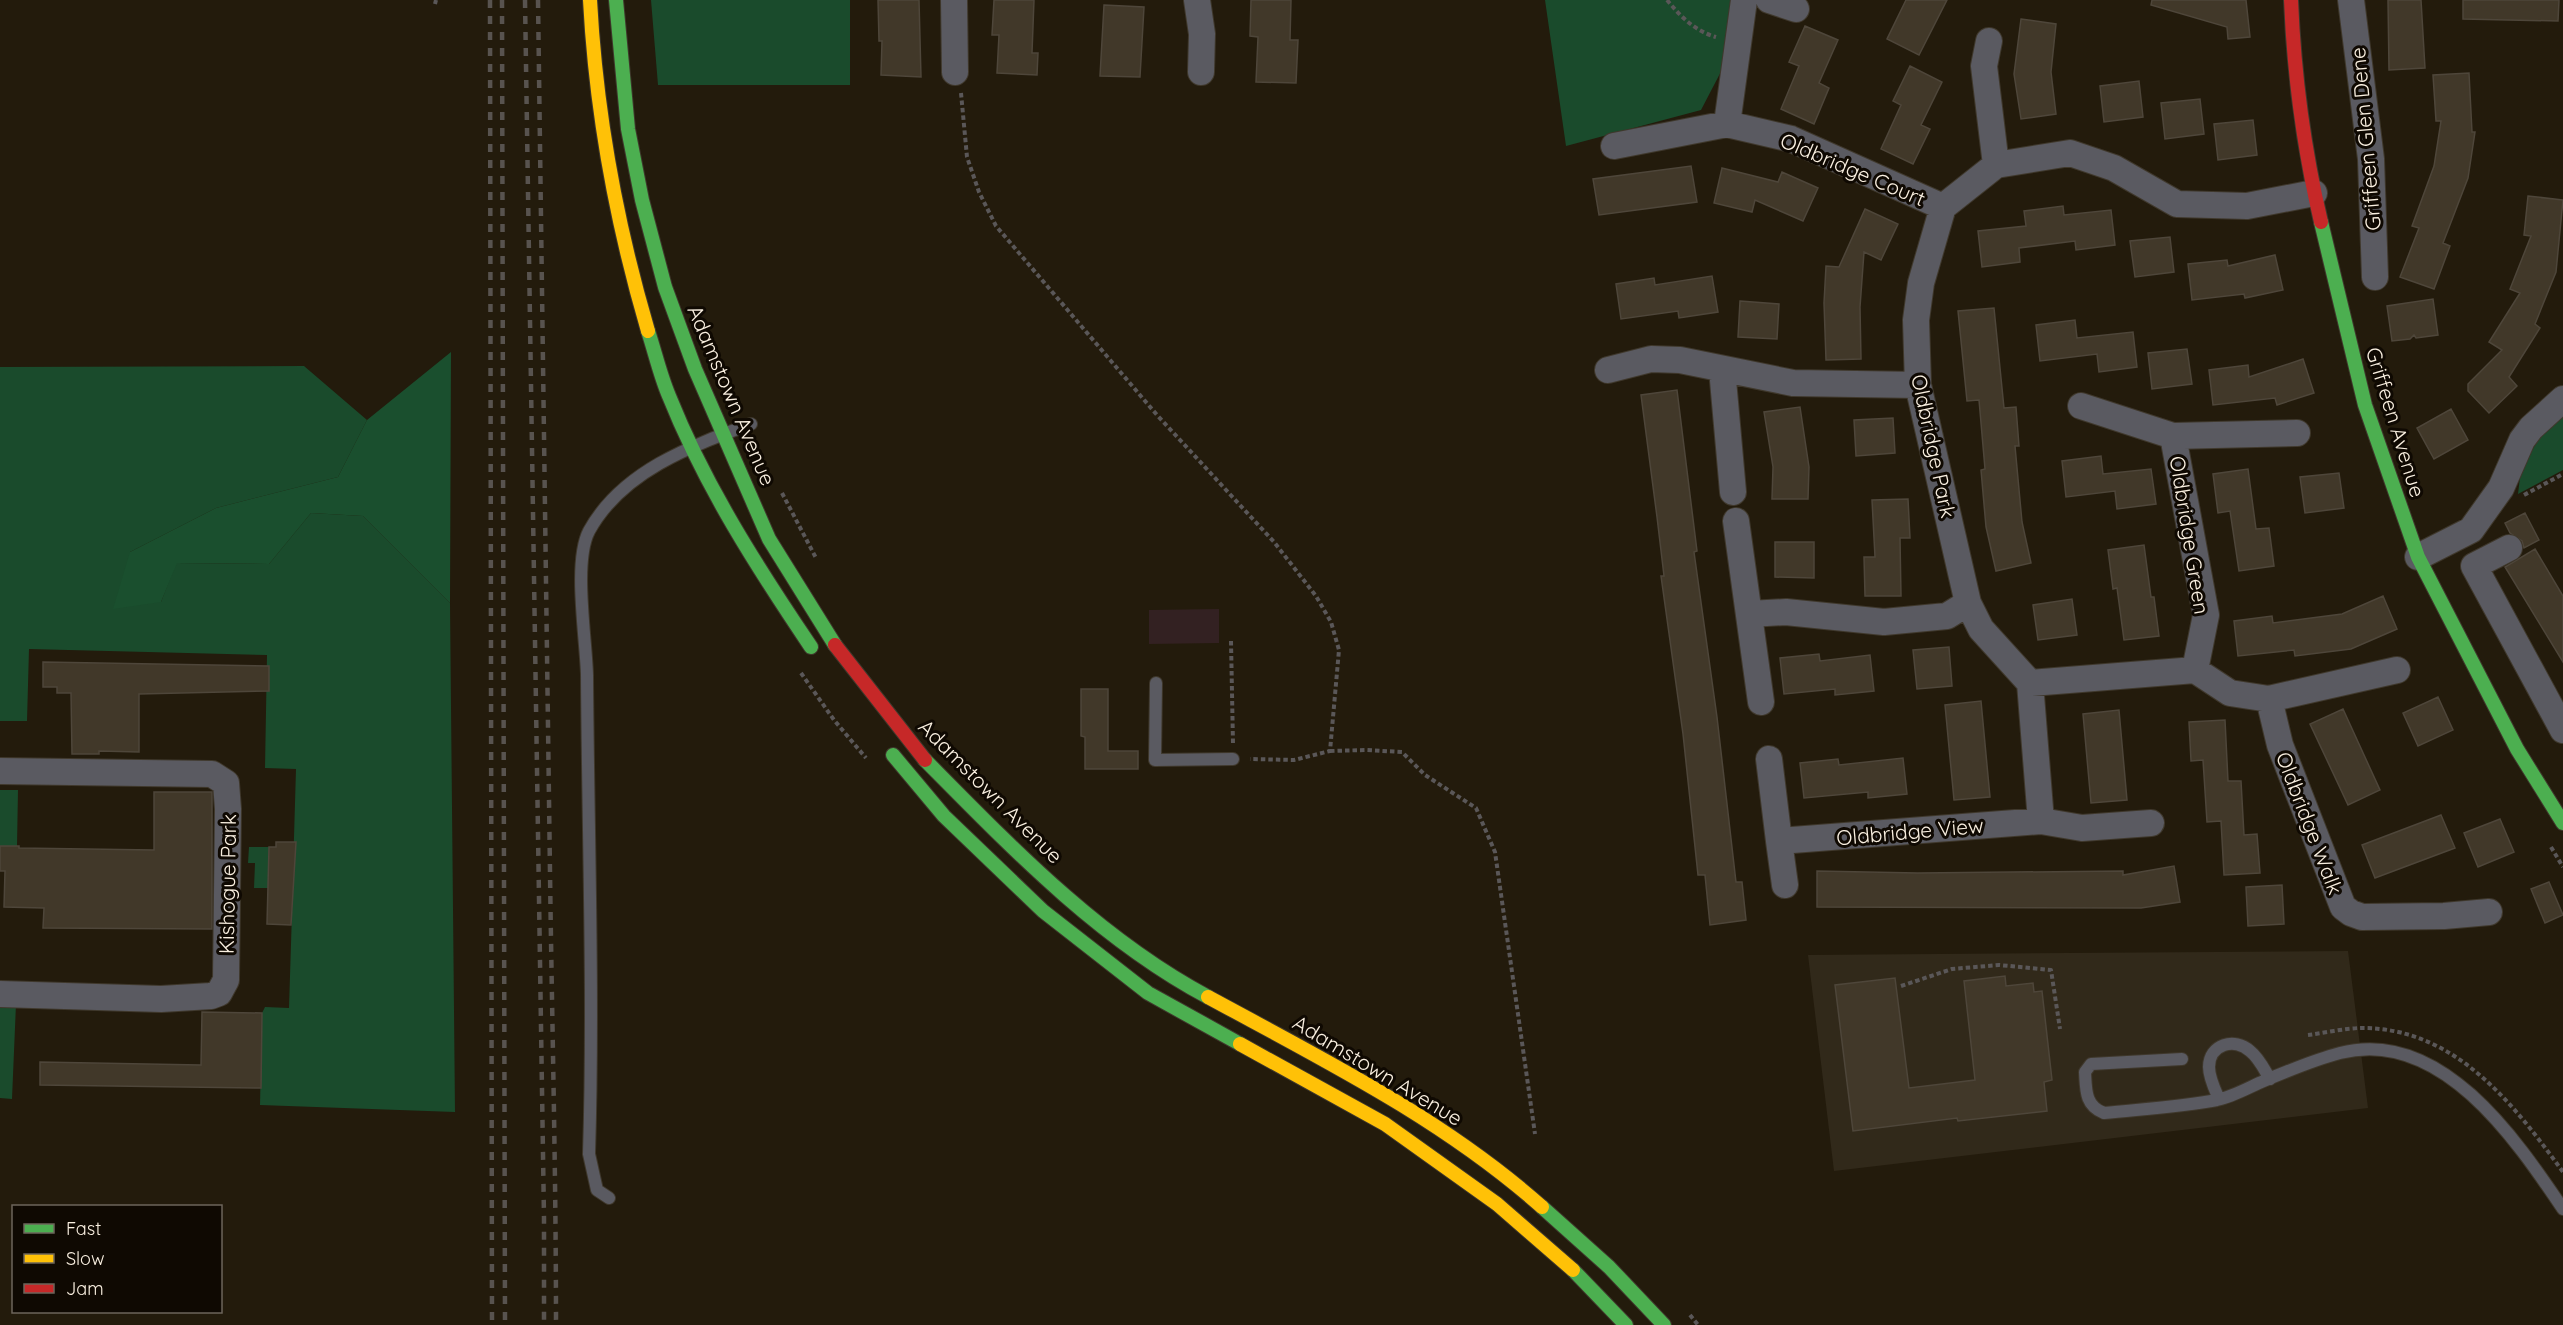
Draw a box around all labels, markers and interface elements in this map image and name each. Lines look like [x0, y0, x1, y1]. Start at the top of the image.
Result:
street label: Griffeen Glen Dene [2344, 46, 2386, 232]
street label: Oldbridge Court [1776, 127, 1930, 211]
street label: Adamstown Avenue [682, 301, 782, 489]
street label: Griffeen Avenue [2361, 344, 2431, 500]
street label: Oldbridge Park [1906, 372, 1962, 520]
street label: Oldbridge Green [2165, 454, 2215, 616]
street label: Adamstown Avenue [913, 713, 1069, 869]
street label: Oldbridge Walk [2271, 748, 2349, 898]
street label: Oldbridge View [1835, 812, 1985, 850]
street label: Kishogue Park [213, 814, 241, 954]
street label: Adamstown Avenue [1288, 1009, 1468, 1131]
legend [12, 1205, 222, 1313]
text: Fast [66, 1217, 101, 1240]
text: Slow [66, 1247, 104, 1270]
text: Jam [66, 1277, 104, 1300]

